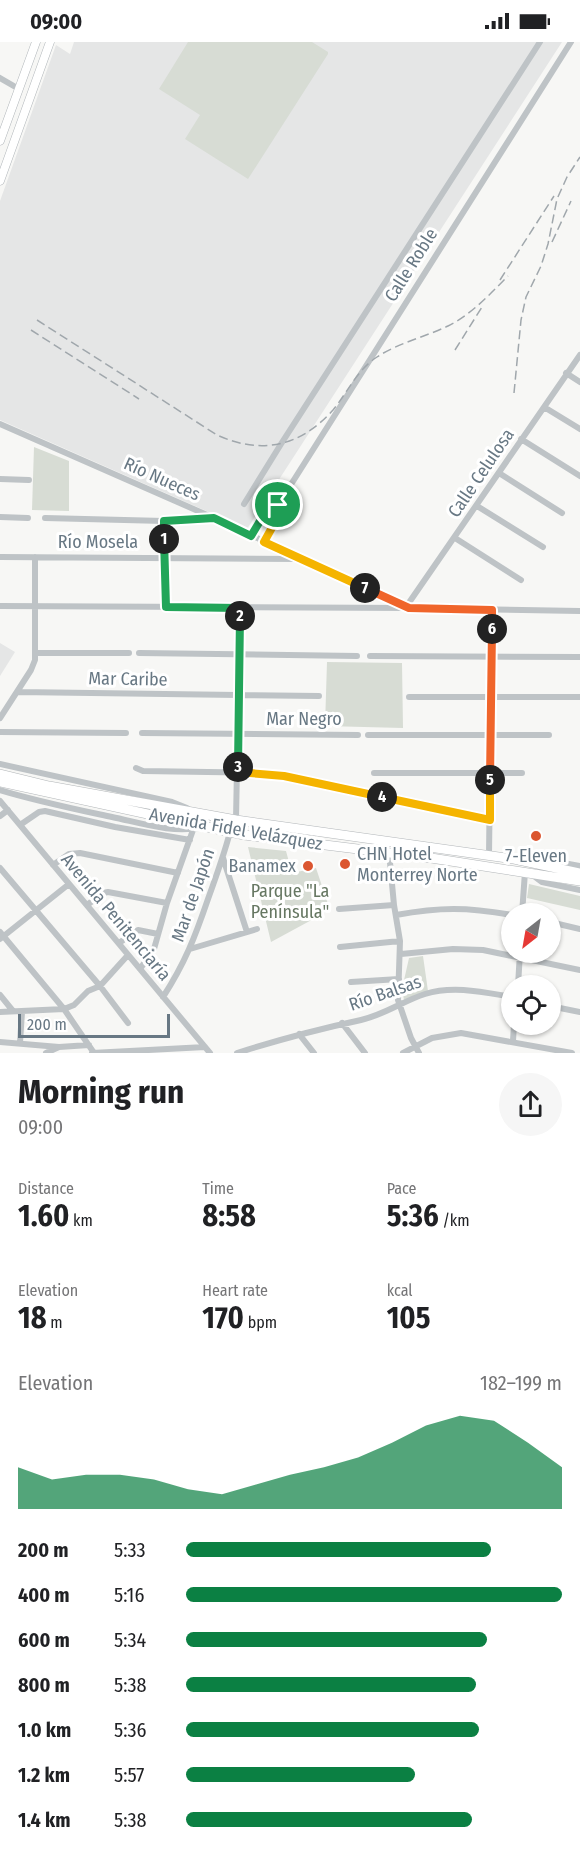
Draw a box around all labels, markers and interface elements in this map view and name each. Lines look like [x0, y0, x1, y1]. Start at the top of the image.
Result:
text: 09:00 [30, 8, 82, 35]
street label: Calle Roble [380, 224, 442, 306]
street label: Calle Celulosa [443, 424, 519, 522]
street label: Río Nueces [120, 452, 204, 506]
pin [252, 479, 303, 530]
icon: arrive [261, 488, 294, 521]
pin: 1 [149, 524, 179, 554]
text: 1 [161, 529, 167, 548]
street label: Río Mosela [58, 531, 138, 553]
pin: 7 [350, 573, 380, 603]
text: 7 [362, 578, 368, 597]
pin: 2 [225, 601, 255, 631]
text: 2 [236, 606, 244, 625]
pin: 6 [477, 614, 507, 644]
text: 6 [488, 619, 496, 638]
street label: Mar Caribe [88, 667, 168, 691]
street label: Mar Negro [266, 708, 342, 730]
pin: 3 [223, 752, 253, 782]
text: 3 [234, 757, 242, 776]
pin: 5 [475, 765, 505, 795]
text: 5 [486, 770, 494, 789]
pin: 4 [367, 782, 397, 812]
text: 4 [378, 787, 386, 806]
street label: Avenida Fidel Velázquez [148, 803, 324, 855]
marker: 7-Eleven [529, 829, 543, 843]
place label: CHN Hotel Monterrey Norte [357, 843, 478, 886]
street label: Mar de Japón [167, 845, 219, 945]
place label: 7-Eleven [505, 845, 567, 867]
street label: Avenida Penitenciaría [56, 849, 176, 985]
place label: Banamex [229, 855, 296, 877]
marker: CHN Hotel Monterrey Norte [338, 857, 352, 871]
marker: Banamex [301, 859, 315, 873]
park label: Parque "La Península" [251, 880, 330, 923]
north arrow [501, 903, 561, 963]
map controls [501, 903, 561, 1035]
street label: Río Balsas [346, 970, 424, 1016]
button: locate [501, 975, 561, 1035]
scale bar [18, 1011, 170, 1038]
text: 200 m [27, 1015, 67, 1034]
text: Morning run [18, 1072, 184, 1112]
button: share [499, 1073, 562, 1136]
text: 09:00 [18, 1115, 63, 1139]
text: Distance [18, 1179, 74, 1198]
text: Time [202, 1179, 234, 1198]
text: Pace [387, 1179, 416, 1198]
text: 1.60 [18, 1198, 69, 1234]
text: 8:58 [202, 1198, 256, 1234]
text: 5:36 [387, 1198, 439, 1234]
text: km [69, 1211, 93, 1230]
text: /km [439, 1211, 470, 1230]
text: Elevation [18, 1281, 78, 1300]
text: Heart rate [202, 1281, 268, 1300]
text: kcal [387, 1281, 413, 1300]
text: 18 [18, 1300, 47, 1336]
text: 170 [202, 1300, 244, 1336]
text: 105 [387, 1300, 430, 1336]
text: m [47, 1313, 63, 1332]
text: bpm [244, 1313, 277, 1332]
text: Elevation [18, 1371, 93, 1395]
text: 182–199 m [480, 1371, 562, 1395]
text: 200 m [18, 1538, 69, 1562]
text: 5:33 [114, 1538, 146, 1562]
text: 400 m [18, 1583, 70, 1607]
text: 5:16 [114, 1583, 144, 1607]
text: 600 m [18, 1628, 70, 1652]
text: 5:34 [114, 1628, 146, 1652]
text: 800 m [18, 1673, 70, 1697]
text: 5:38 [114, 1673, 147, 1697]
text: 1.0 km [18, 1718, 71, 1742]
text: 5:36 [114, 1718, 147, 1742]
text: 1.2 km [18, 1763, 70, 1787]
text: 5:57 [114, 1763, 144, 1787]
text: 1.4 km [18, 1808, 70, 1832]
text: 5:38 [114, 1808, 147, 1832]

